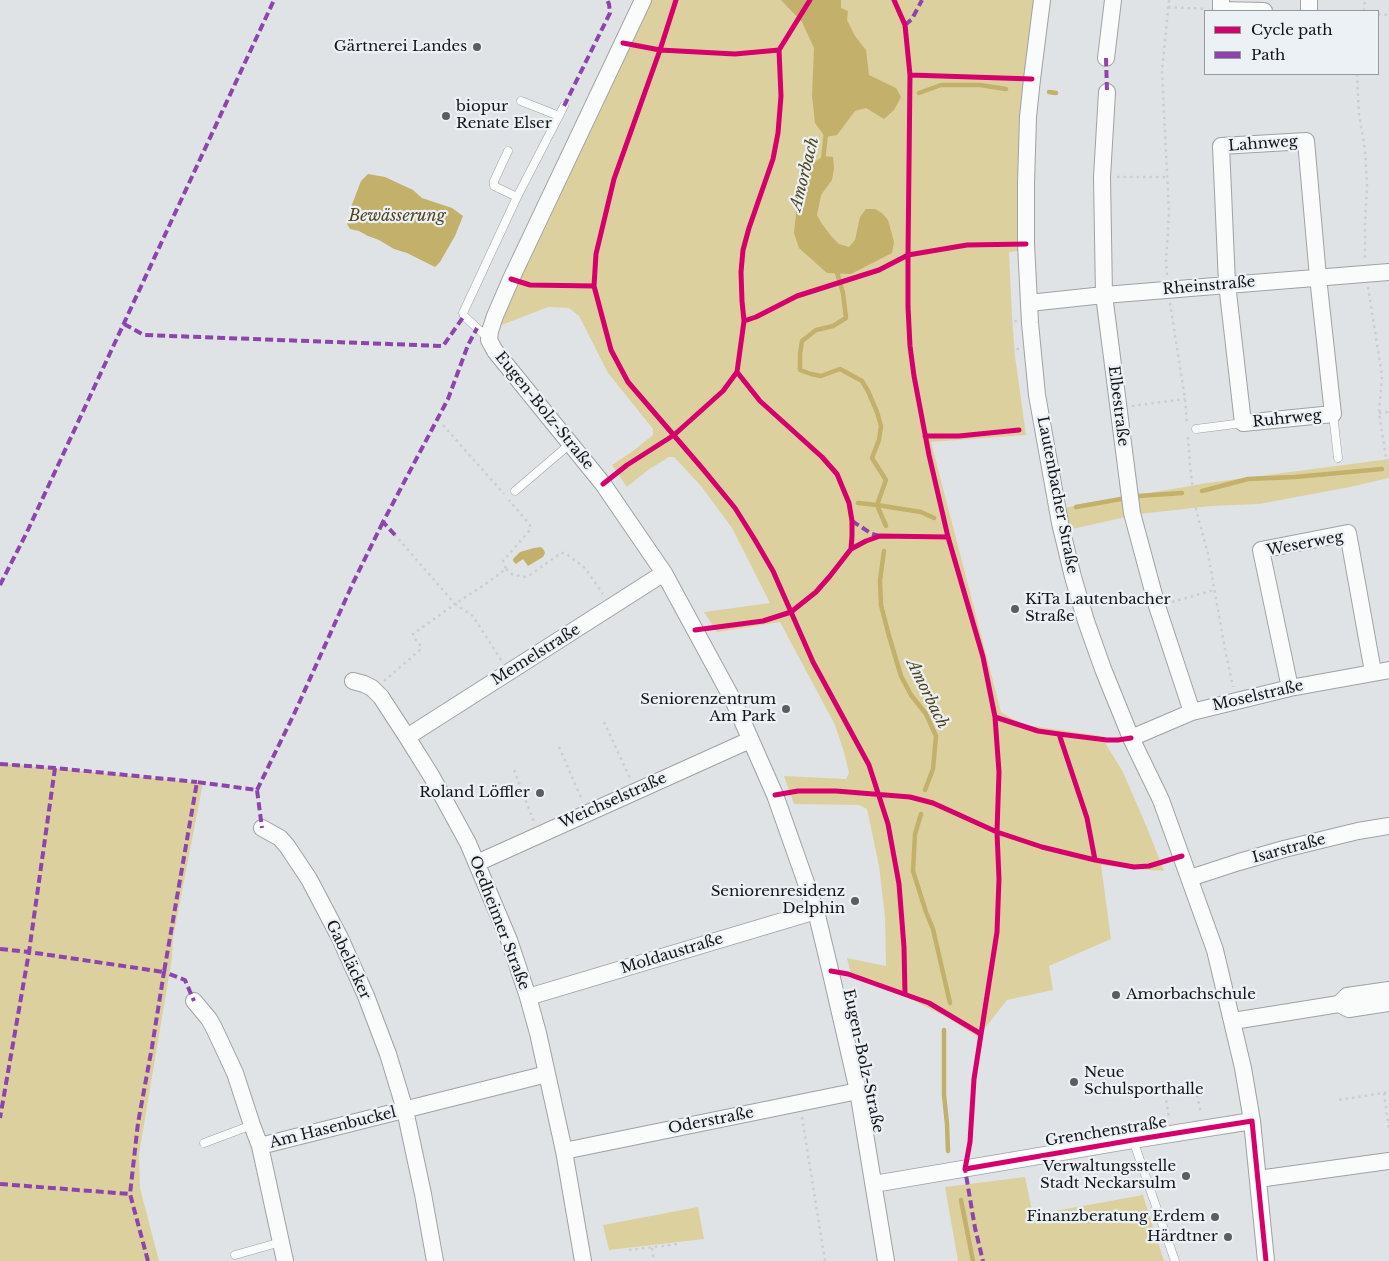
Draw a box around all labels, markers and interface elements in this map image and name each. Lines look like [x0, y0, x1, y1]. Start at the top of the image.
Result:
legend [1204, 10, 1379, 75]
text: Cycle path [1251, 20, 1333, 39]
place label: Gärtnerei Landes [334, 38, 467, 56]
marker: Gärtnerei Landes [471, 41, 483, 53]
text: Path [1251, 45, 1285, 64]
place label: biopur Renate Elser [456, 98, 552, 133]
marker: biopur Renate Elser [440, 110, 452, 122]
street label: Lahnweg [1228, 133, 1298, 155]
water label: Amorbach [787, 135, 823, 213]
water label: Bewässerung [349, 206, 445, 226]
street label: Rheinstraße [1162, 273, 1256, 299]
street label: Eugen-Bolz-Straße [491, 348, 597, 474]
street label: Elbestraße [1104, 365, 1132, 447]
street label: Ruhrweg [1252, 406, 1322, 432]
street label: Lautenbacher Straße [1033, 415, 1081, 575]
street label: Weserweg [1265, 528, 1345, 560]
place label: KiTa Lautenbacher Straße [1025, 591, 1171, 626]
marker: KiTa Lautenbacher Straße [1009, 603, 1021, 615]
street label: Memelstraße [488, 621, 584, 689]
water label: Amorbach [902, 656, 952, 732]
street label: Moselstraße [1211, 677, 1305, 715]
place label: Seniorenzentrum Am Park [640, 691, 776, 726]
marker: Seniorenzentrum Am Park [780, 703, 792, 715]
street label: Weichselstraße [557, 769, 669, 833]
place label: Roland Löffler [419, 784, 530, 802]
marker: Roland Löffler [534, 787, 546, 799]
street label: Isarstraße [1250, 831, 1328, 867]
street label: Oedheimer Straße [465, 853, 533, 993]
place label: Seniorenresidenz Delphin [711, 883, 845, 918]
marker: Seniorenresidenz Delphin [849, 895, 861, 907]
street label: Gabeläcker [322, 917, 374, 1003]
street label: Moldaustraße [619, 930, 725, 978]
place label: Amorbachschule [1126, 986, 1256, 1004]
street label: Eugen-Bolz-Straße [839, 987, 887, 1135]
marker: Amorbachschule [1110, 989, 1122, 1001]
place label: Neue Schulsporthalle [1084, 1064, 1204, 1099]
marker: Neue Schulsporthalle [1068, 1076, 1080, 1088]
street label: Am Hasenbuckel [268, 1104, 398, 1152]
street label: Oderstraße [667, 1104, 755, 1138]
street label: Grenchenstraße [1044, 1113, 1168, 1151]
place label: Verwaltungsstelle Stadt Neckarsulm [1040, 1158, 1176, 1193]
marker: Verwaltungsstelle Stadt Neckarsulm [1180, 1170, 1192, 1182]
place label: Finanzberatung Erdem [1027, 1208, 1205, 1226]
marker: Finanzberatung Erdem [1209, 1211, 1221, 1223]
place label: Härdtner [1147, 1228, 1218, 1246]
marker: Härdtner [1222, 1231, 1234, 1243]

